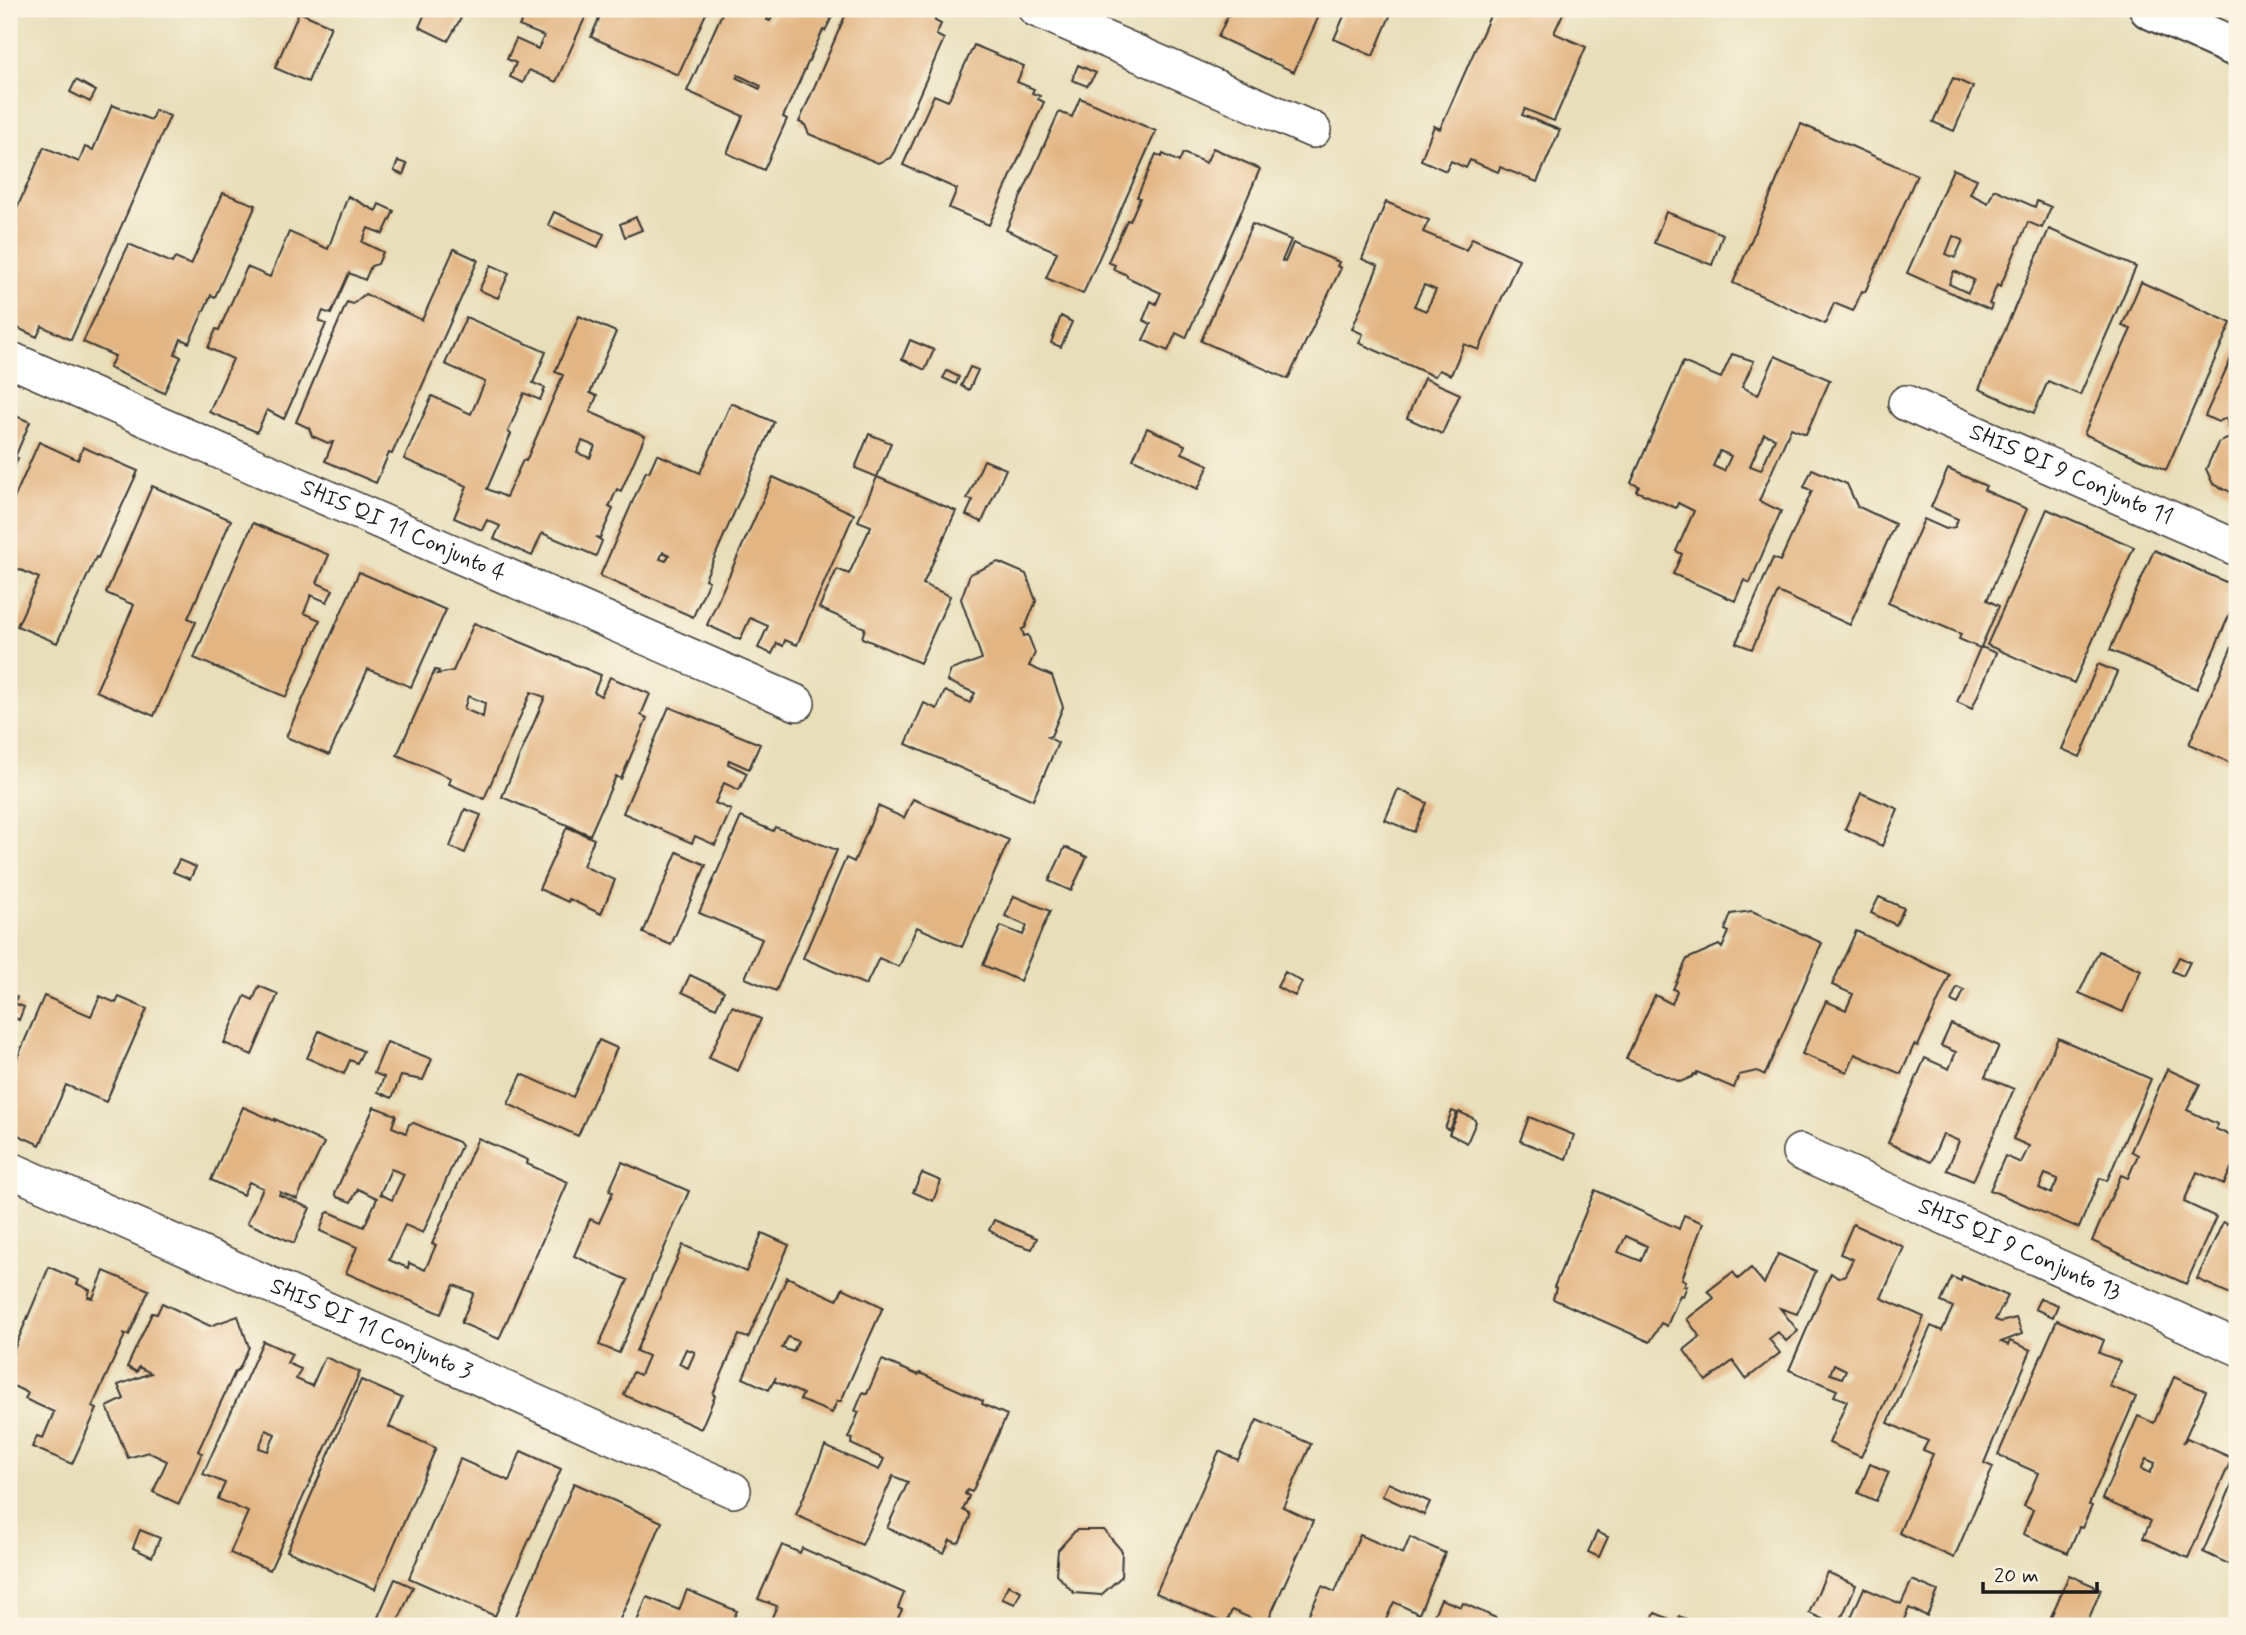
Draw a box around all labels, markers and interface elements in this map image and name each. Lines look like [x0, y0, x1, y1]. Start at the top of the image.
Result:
street label: SHIS QI 9 Conjunto 11 [1964, 418, 2177, 533]
street label: SHIS QI 11 Conjunto 4 [296, 473, 510, 589]
street label: SHIS QI 9 Conjunto 13 [1913, 1191, 2126, 1308]
street label: SHIS QI 11 Conjunto 3 [265, 1272, 477, 1387]
scale bar [1983, 1551, 2097, 1595]
text: 20 m [1994, 1562, 2039, 1590]

